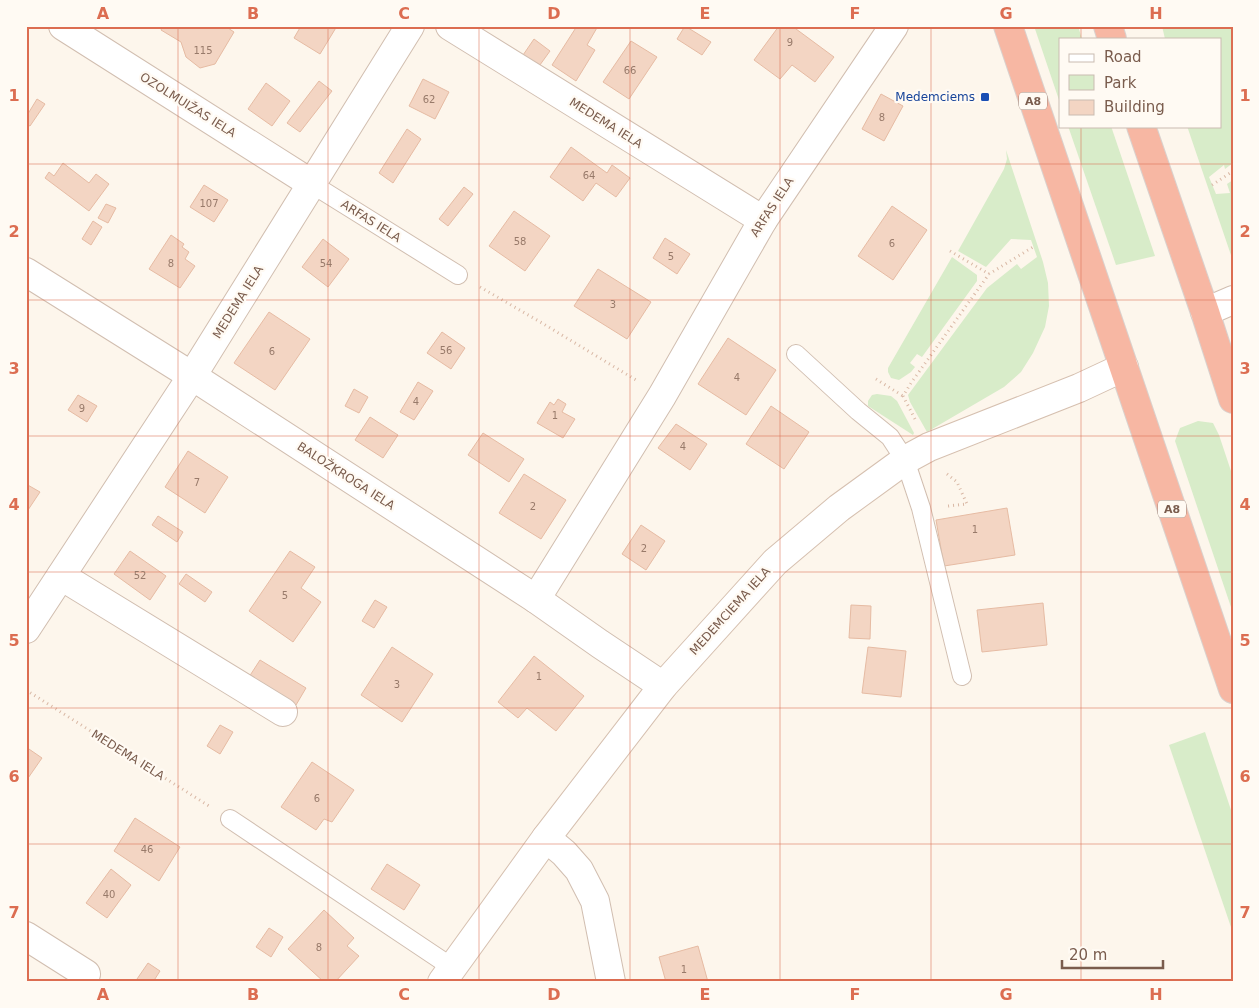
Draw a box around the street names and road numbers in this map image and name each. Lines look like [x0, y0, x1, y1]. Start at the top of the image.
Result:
street label: OZOLMUIŽAS IELA [137, 69, 240, 141]
road number: A8 [1019, 92, 1047, 110]
street label: MEDEMA IELA [567, 95, 646, 151]
street label: ARFAS IELA [748, 174, 797, 239]
street label: ARFAS IELA [338, 197, 404, 245]
street label: MEDEMA IELA [210, 262, 266, 341]
street label: BALOŽKROGA IELA [295, 438, 399, 513]
road number: A8 [1158, 500, 1186, 518]
street label: MEDEMCIEMA IELA [687, 564, 774, 658]
street label: MEDEMA IELA [89, 727, 168, 783]

